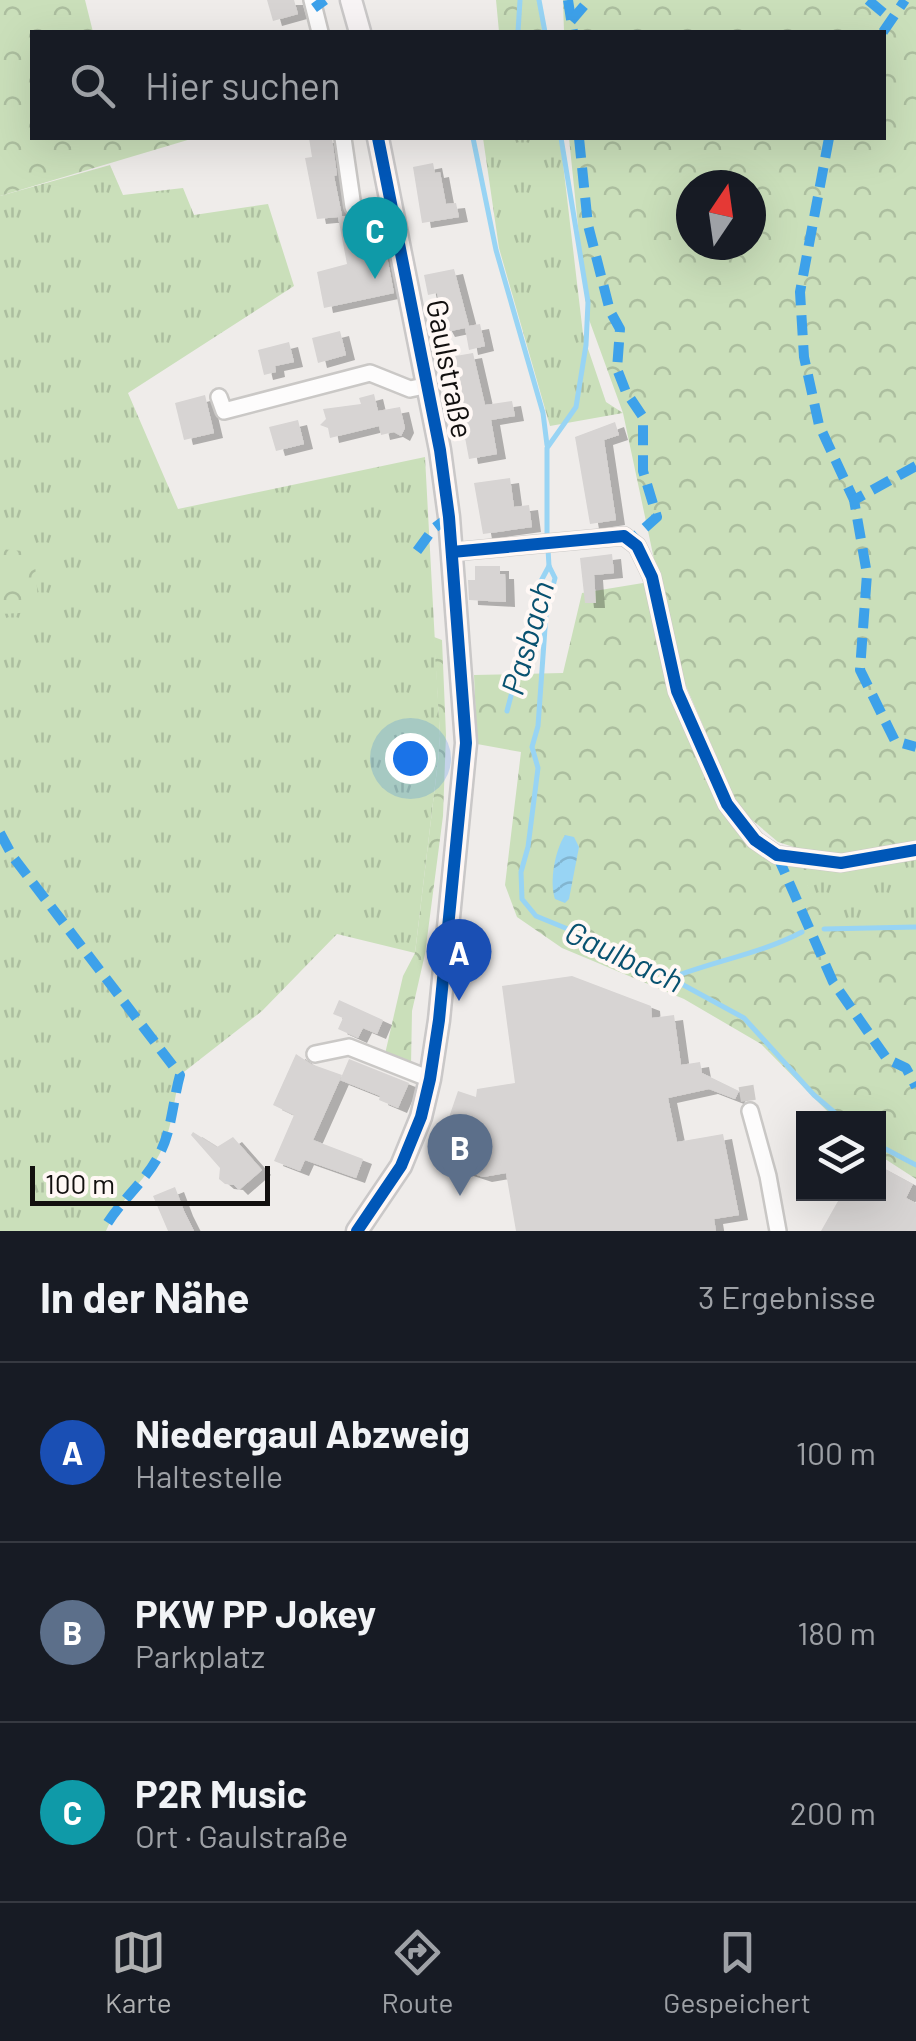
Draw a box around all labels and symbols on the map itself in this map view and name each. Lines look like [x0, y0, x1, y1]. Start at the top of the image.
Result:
north arrow [676, 170, 766, 260]
pin: C [342, 196, 408, 279]
street label: Gaulstraße [420, 296, 482, 441]
water label: Pasbach [492, 576, 560, 699]
your location [385, 733, 436, 784]
water label: Gaulbach [560, 911, 690, 999]
pin: A [426, 918, 492, 1001]
pin: B [428, 1114, 492, 1196]
scale bar [30, 1161, 270, 1206]

